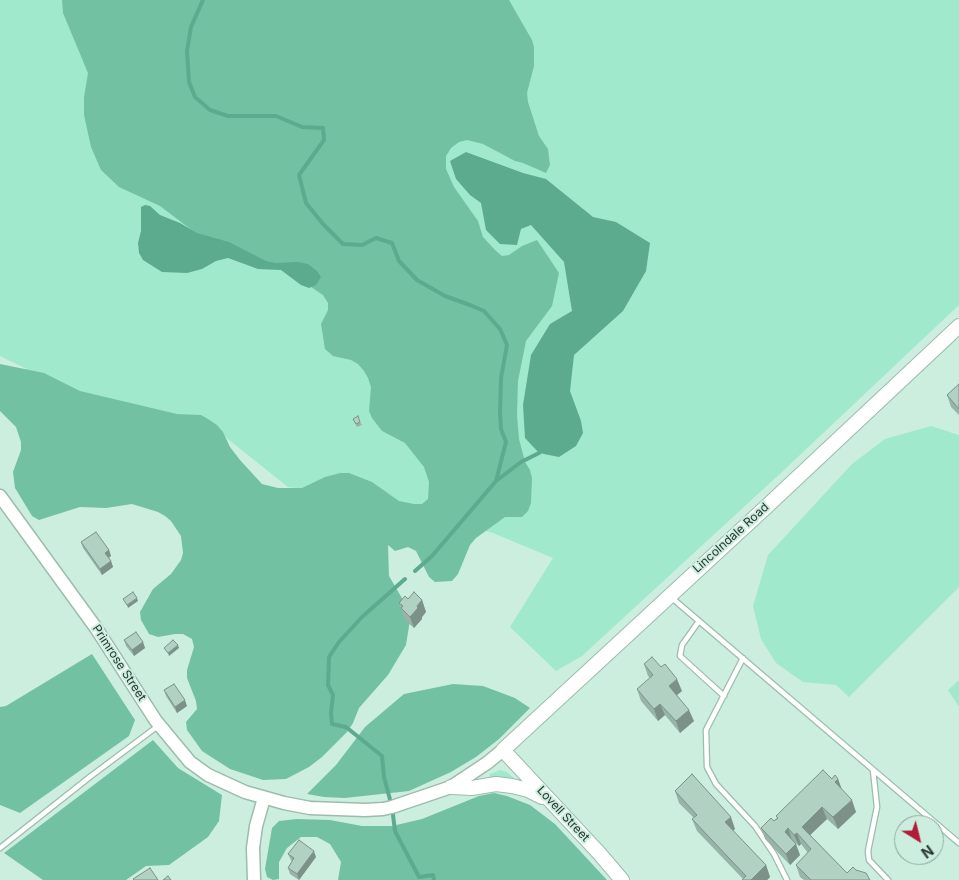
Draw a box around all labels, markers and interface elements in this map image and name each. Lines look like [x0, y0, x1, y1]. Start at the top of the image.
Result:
street label: Lincolndale Road [690, 500, 772, 576]
street label: Primrose Street [89, 622, 149, 704]
street label: Lovell Street [534, 783, 592, 845]
north arrow [894, 815, 944, 865]
text: N [918, 842, 937, 862]

